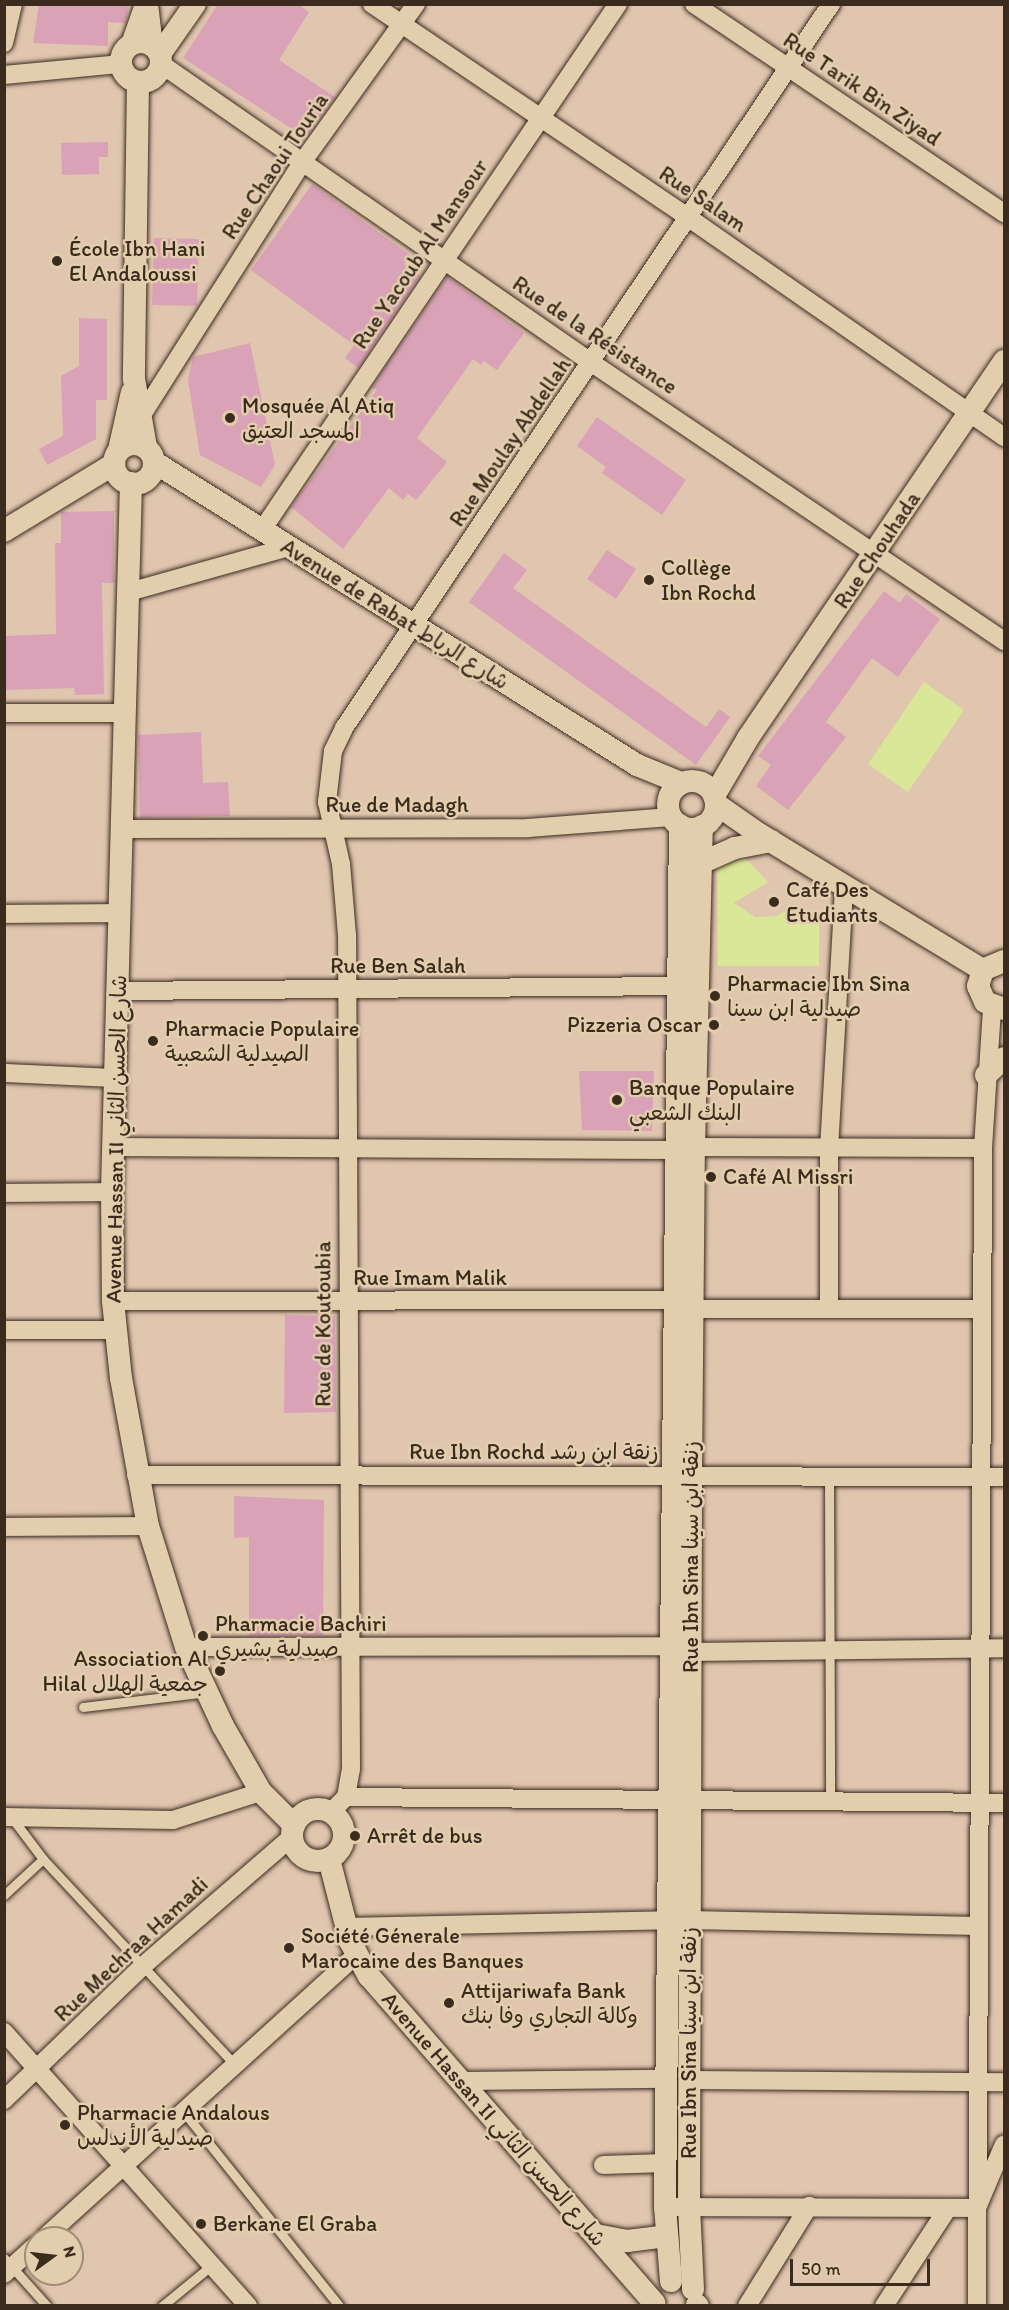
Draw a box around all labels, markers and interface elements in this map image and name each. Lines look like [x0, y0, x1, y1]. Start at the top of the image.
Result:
street label: Rue Tarik Bin Ziyad [779, 27, 945, 151]
street label: Rue Chaoui Touria [216, 88, 334, 244]
street label: Rue Yacoub Al Mansour [347, 155, 493, 353]
street label: Rue Salam [654, 160, 752, 238]
place label: École Ibn Hani El Andaloussi [69, 235, 205, 286]
marker: École Ibn Hani El Andaloussi [50, 254, 64, 268]
street label: Rue de la Résistance [508, 270, 682, 400]
street label: Rue Moulay Abdellah [444, 353, 576, 531]
place label: Mosquée Al Atiq المسجد العتيق [242, 392, 394, 444]
marker: Mosquée Al Atiq المسجد العتيق [223, 411, 237, 425]
street label: Rue Chouhada [828, 486, 926, 614]
street label: Avenue de Rabat شارع الرباط [276, 533, 514, 695]
place label: Collège Ibn Rochd [661, 554, 755, 606]
marker: Collège Ibn Rochd [642, 573, 656, 587]
street label: Rue de Madagh [326, 792, 468, 818]
place label: Café Des Etudiants [786, 876, 878, 927]
marker: Café Des Etudiants [767, 895, 781, 909]
street label: Rue Ben Salah [330, 953, 466, 979]
place label: Pharmacie Ibn Sina صيدلية ابن سينا [727, 970, 909, 1022]
street label: Avenue Hassan II شارع الحسن الثاني [100, 974, 132, 1304]
marker: Pharmacie Ibn Sina صيدلية ابن سينا [708, 989, 722, 1003]
place label: Pizzeria Oscar [566, 1012, 702, 1038]
place label: Pharmacie Populaire الصيدلية الشعبية [165, 1015, 359, 1066]
marker: Pizzeria Oscar [707, 1018, 721, 1032]
marker: Pharmacie Populaire الصيدلية الشعبية [146, 1034, 160, 1048]
place label: Banque Populaire البنك الشعبي [629, 1074, 795, 1126]
marker: Banque Populaire البنك الشعبي [610, 1093, 624, 1107]
place label: Café Al Missri [723, 1164, 854, 1190]
marker: Café Al Missri [704, 1170, 718, 1184]
street label: Rue de Koutoubia [310, 1241, 336, 1407]
street label: Rue Imam Malik [353, 1265, 507, 1291]
street label: Rue Ibn Rochd زنقة ابن رشد [409, 1439, 659, 1465]
street label: Rue Ibn Sina زنقة ابن سينا [678, 1441, 704, 1673]
place label: Pharmacie Bachiri صيدلية بشيري [215, 1610, 387, 1662]
marker: Pharmacie Bachiri صيدلية بشيري [196, 1629, 210, 1643]
place label: Association Al Hilal جمعية الهلال [43, 1645, 208, 1696]
marker: Association Al Hilal جمعية الهلال [213, 1664, 227, 1678]
place label: Arrêt de bus [367, 1823, 483, 1849]
marker: Arrêt de bus [348, 1829, 362, 1843]
street label: Rue Mechraa Hamadi [49, 1871, 213, 2027]
place label: Société Génerale Marocaine des Banques [301, 1922, 524, 1974]
street label: Rue Ibn Sina زنقة ابن سينا [676, 1927, 702, 2159]
marker: Société Génerale Marocaine des Banques [282, 1941, 296, 1955]
place label: Attijariwafa Bank وكالة التجاري وفا بنك [461, 1977, 638, 2029]
street label: Avenue Hassan II شارع الحسن الثاني [376, 1986, 612, 2252]
marker: Attijariwafa Bank وكالة التجاري وفا بنك [442, 1996, 456, 2010]
place label: Pharmacie Andalous صيدلية الأندلس [77, 2099, 271, 2150]
marker: Pharmacie Andalous صيدلية الأندلس [58, 2118, 72, 2132]
place label: Berkane El Graba [213, 2211, 377, 2237]
marker: Berkane El Graba [194, 2217, 208, 2231]
north arrow [24, 2226, 84, 2286]
text: N [59, 2244, 81, 2259]
scale bar [793, 2247, 932, 2285]
text: 50 m [801, 2258, 841, 2280]

